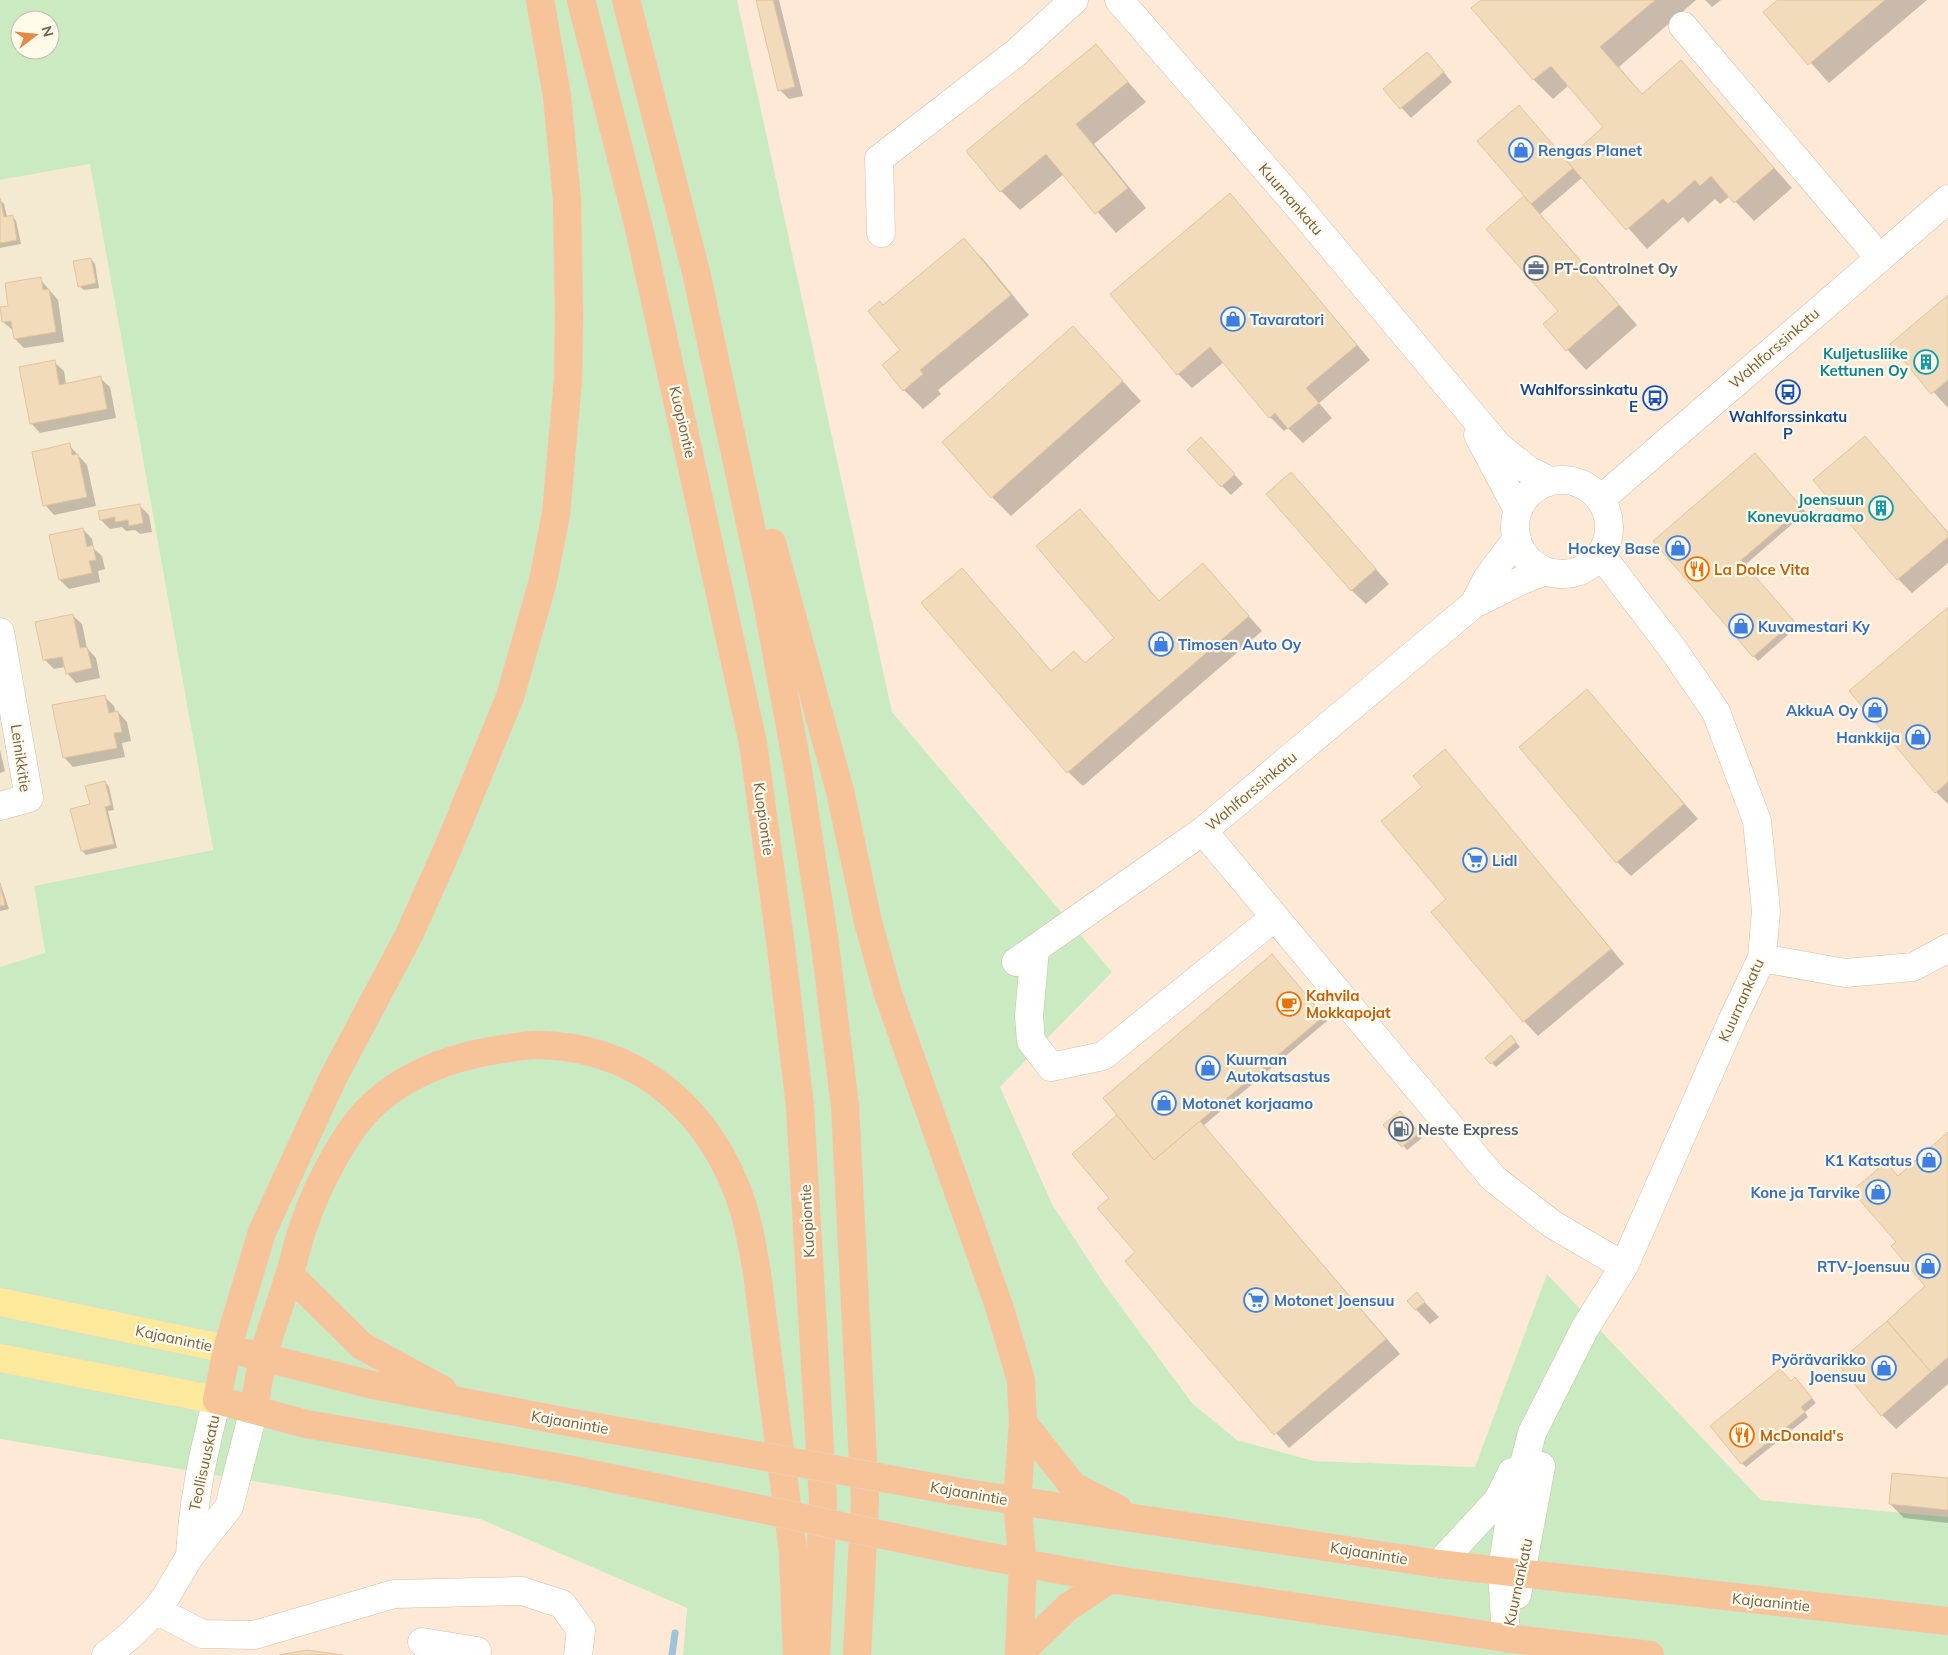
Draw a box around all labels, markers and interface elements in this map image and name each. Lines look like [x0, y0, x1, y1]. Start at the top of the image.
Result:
north arrow [10, 10, 60, 60]
text: N [37, 24, 58, 39]
shop icon: Rengas Planet [1508, 137, 1534, 163]
place label: Rengas Planet [1538, 141, 1642, 160]
street label: Kuurnankatu [1255, 159, 1327, 239]
office icon: PT-Controlnet Oy [1523, 255, 1549, 281]
place label: PT-Controlnet Oy [1554, 259, 1679, 278]
street label: Wahlforssinkatu [1725, 304, 1823, 392]
shop icon: Tavaratori [1220, 306, 1246, 332]
place label: Tavaratori [1250, 310, 1324, 329]
place label: Kuljetusliike Kettunen Oy [1820, 344, 1909, 380]
building icon: Kuljetusliike Kettunen Oy [1913, 349, 1939, 375]
bus stop icon: Wahlforssinkatu P [1775, 379, 1801, 405]
place label: Wahlforssinkatu E [1520, 380, 1638, 416]
street label: Kuopiontie [665, 384, 701, 460]
bus stop icon: Wahlforssinkatu E [1642, 385, 1668, 411]
place label: Wahlforssinkatu P [1729, 407, 1847, 443]
place label: Joensuun Konevuokraamo [1747, 490, 1864, 526]
building icon: Joensuun Konevuokraamo [1868, 495, 1894, 521]
shop icon: Hockey Base [1665, 535, 1691, 561]
place label: Hockey Base [1568, 539, 1660, 558]
restaurant icon: La Dolce Vita [1684, 556, 1710, 582]
place label: La Dolce Vita [1714, 560, 1810, 579]
shop icon: Kuvamestari Ky [1728, 613, 1754, 639]
place label: Kuvamestari Ky [1758, 617, 1871, 636]
shop icon: Timosen Auto Oy [1148, 631, 1174, 657]
place label: Timosen Auto Oy [1178, 635, 1302, 654]
shop icon: AkkuA Oy [1862, 697, 1888, 723]
place label: AkkuA Oy [1786, 701, 1859, 720]
street label: Leinikkitie [7, 723, 35, 793]
shop icon: Hankkija [1905, 724, 1931, 750]
place label: Hankkija [1836, 728, 1900, 747]
street label: Wahlforssinkatu [1201, 747, 1301, 835]
street label: Kuopiontie [749, 781, 779, 857]
supermarket icon: Lidl [1462, 847, 1488, 873]
place label: Lidl [1492, 851, 1518, 870]
street label: Kuurnankatu [1714, 955, 1768, 1045]
place label: Kahvila Mokkapojat [1306, 986, 1391, 1022]
cafe icon: Kahvila Mokkapojat [1276, 991, 1302, 1017]
place label: Kuurnan Autokatsastus [1226, 1050, 1330, 1086]
shop icon: Kuurnan Autokatsastus [1195, 1055, 1221, 1081]
shop icon: Motonet korjaamo [1151, 1090, 1177, 1116]
place label: Motonet korjaamo [1182, 1094, 1313, 1113]
fuel station icon: Neste Express [1388, 1116, 1414, 1142]
place label: Neste Express [1418, 1120, 1518, 1139]
shop icon: K1 Katsatus [1916, 1147, 1942, 1173]
place label: K1 Katsatus [1825, 1151, 1912, 1170]
shop icon: Kone ja Tarvike [1865, 1179, 1891, 1205]
place label: Kone ja Tarvike [1750, 1183, 1860, 1202]
street label: Kuopiontie [796, 1184, 818, 1258]
shop icon: RTV-Joensuu [1915, 1253, 1941, 1279]
place label: RTV-Joensuu [1817, 1257, 1910, 1276]
supermarket icon: Motonet Joensuu [1243, 1287, 1269, 1313]
place label: Motonet Joensuu [1274, 1291, 1394, 1310]
street label: Kajaanintie [134, 1321, 214, 1355]
place label: Pyörävarikko Joensuu [1771, 1350, 1866, 1386]
shop icon: Pyörävarikko Joensuu [1871, 1355, 1897, 1381]
street label: Kajaanintie [530, 1406, 610, 1438]
street label: Teollisuuskatu [185, 1413, 223, 1513]
restaurant icon: McDonald's [1729, 1422, 1755, 1448]
place label: McDonald's [1760, 1426, 1844, 1445]
street label: Kajaanintie [929, 1477, 1009, 1509]
street label: Kuurnankatu [1499, 1536, 1537, 1628]
street label: Kajaanintie [1329, 1537, 1409, 1569]
street label: Kajaanintie [1731, 1588, 1811, 1616]

